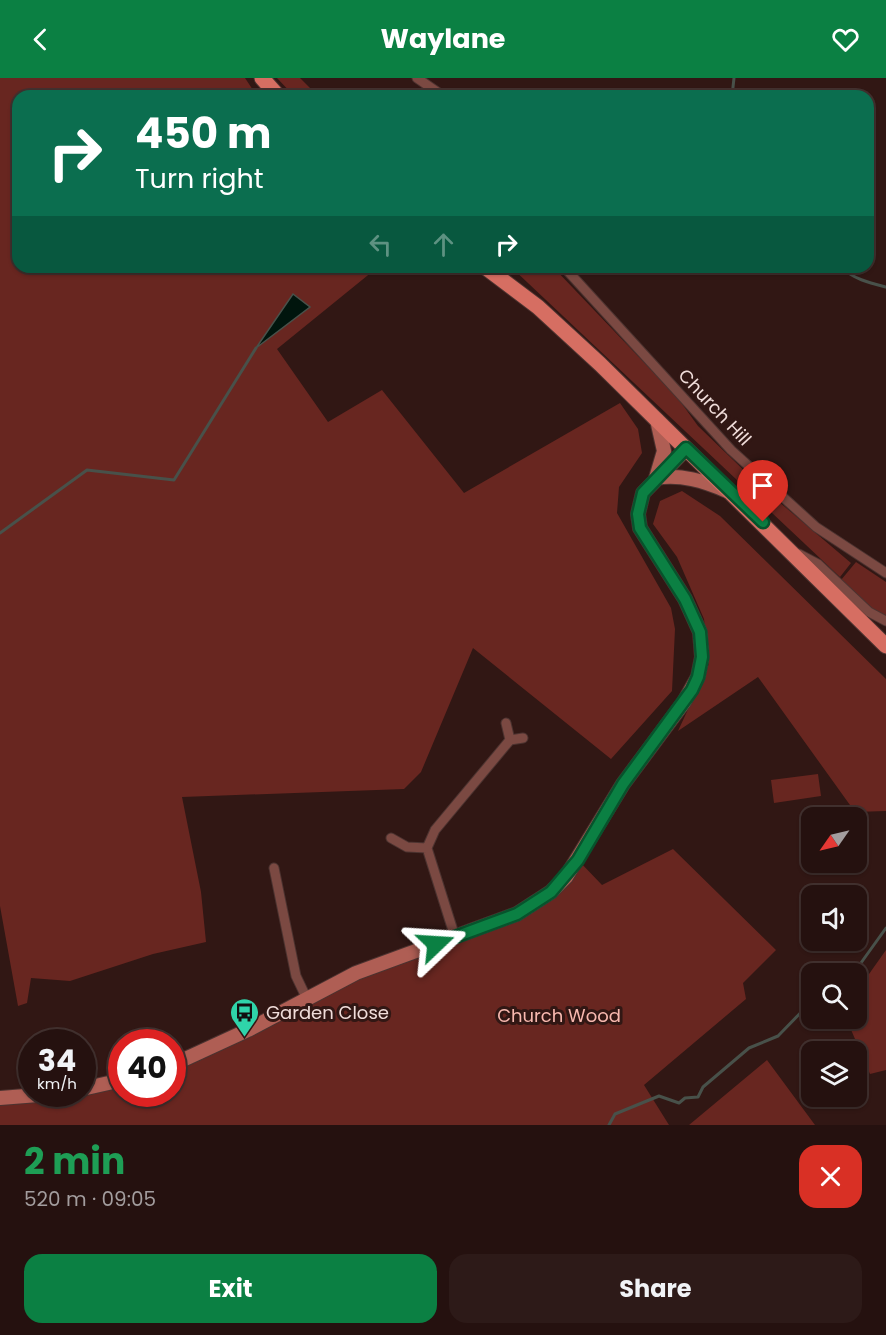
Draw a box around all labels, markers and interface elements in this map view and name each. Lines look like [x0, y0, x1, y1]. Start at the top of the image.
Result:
text: Waylane [381, 20, 505, 57]
icon: back [24, 23, 57, 56]
icon: heart [829, 23, 862, 56]
text: 450 m [135, 104, 272, 163]
icon: right [36, 114, 114, 192]
text: Turn right [135, 160, 264, 197]
icon: left [364, 228, 397, 261]
icon: ahead [427, 228, 460, 261]
icon: right [490, 228, 523, 261]
street label: Church Hill [673, 363, 757, 451]
pin [737, 460, 788, 522]
icon: arrive [746, 469, 779, 502]
north arrow [801, 807, 867, 873]
map controls [801, 807, 867, 1107]
button: sound [801, 885, 867, 951]
position arrow [404, 912, 468, 976]
button: search [801, 963, 867, 1029]
bus stop icon: Garden Close [229, 996, 261, 1038]
place label: Garden Close [266, 1000, 389, 1025]
park label: Church Wood [497, 1003, 621, 1028]
speed limit sign: 40 [108, 1029, 186, 1107]
text: 34 [38, 1039, 76, 1082]
button: layers [801, 1041, 867, 1107]
text: km/h [37, 1073, 77, 1094]
text: 2 min [24, 1136, 125, 1187]
button: close [799, 1145, 862, 1208]
text: 520 m · 09:05 [24, 1185, 156, 1213]
button: Exit [24, 1254, 437, 1323]
button: Share [449, 1254, 862, 1323]

